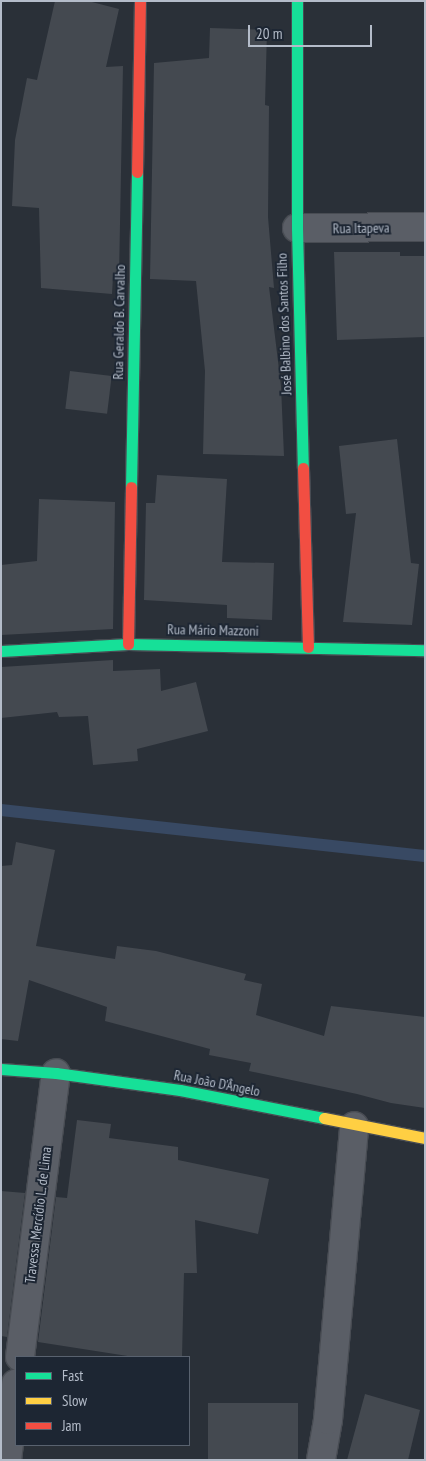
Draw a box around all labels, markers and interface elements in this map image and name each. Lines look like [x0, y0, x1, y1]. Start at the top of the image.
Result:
scale bar [251, 15, 375, 47]
text: 20 m [256, 24, 282, 43]
street label: Rua Itapeva [332, 219, 390, 237]
street label: José Balbino dos Santos Filho [273, 253, 295, 395]
street label: Rua Geraldo B. Carvalho [110, 264, 128, 380]
street label: Rua Mário Mazzoni [167, 621, 259, 639]
street label: Rua João D'Ângelo [173, 1066, 261, 1100]
street label: Travessa Mercídio L. de Lima [21, 1145, 55, 1285]
legend [15, 1356, 190, 1446]
text: Fast [62, 1366, 83, 1385]
text: Slow [62, 1391, 87, 1410]
text: Jam [62, 1416, 81, 1435]

